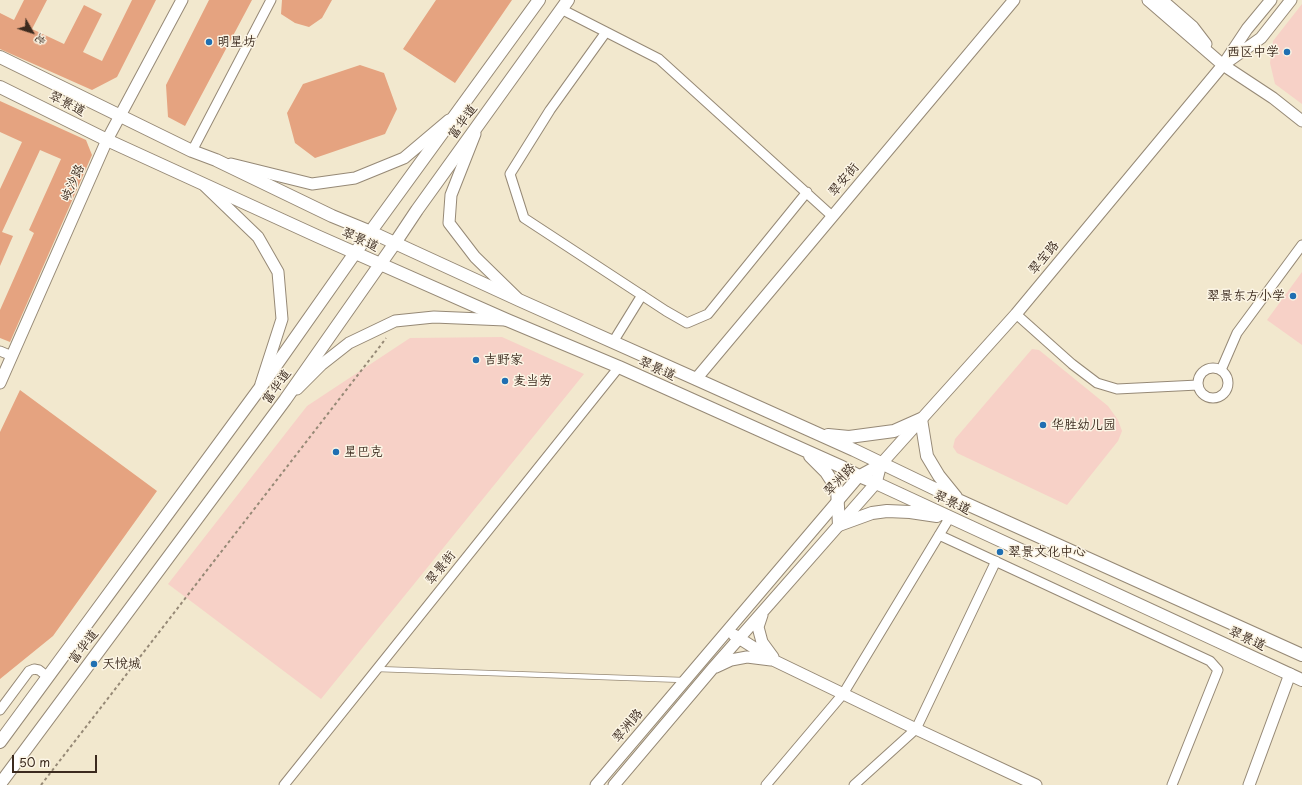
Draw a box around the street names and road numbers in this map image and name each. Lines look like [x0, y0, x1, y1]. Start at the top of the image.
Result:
street label: 翠景道 [46, 88, 88, 120]
street label: 富华道 [445, 102, 481, 142]
street label: 翠安街 [825, 160, 863, 200]
street label: 岐沙路 [58, 162, 88, 204]
street label: 翠景道 [339, 225, 381, 255]
street label: 翠宝路 [1025, 238, 1063, 278]
street label: 翠景道 [636, 354, 678, 384]
street label: 富华道 [259, 367, 295, 407]
street label: 翠洲路 [821, 461, 859, 499]
street label: 翠景道 [931, 488, 973, 518]
street label: 翠景街 [423, 548, 459, 588]
street label: 翠景道 [1226, 624, 1268, 654]
street label: 富华道 [66, 627, 102, 667]
street label: 翠洲路 [609, 706, 647, 746]

